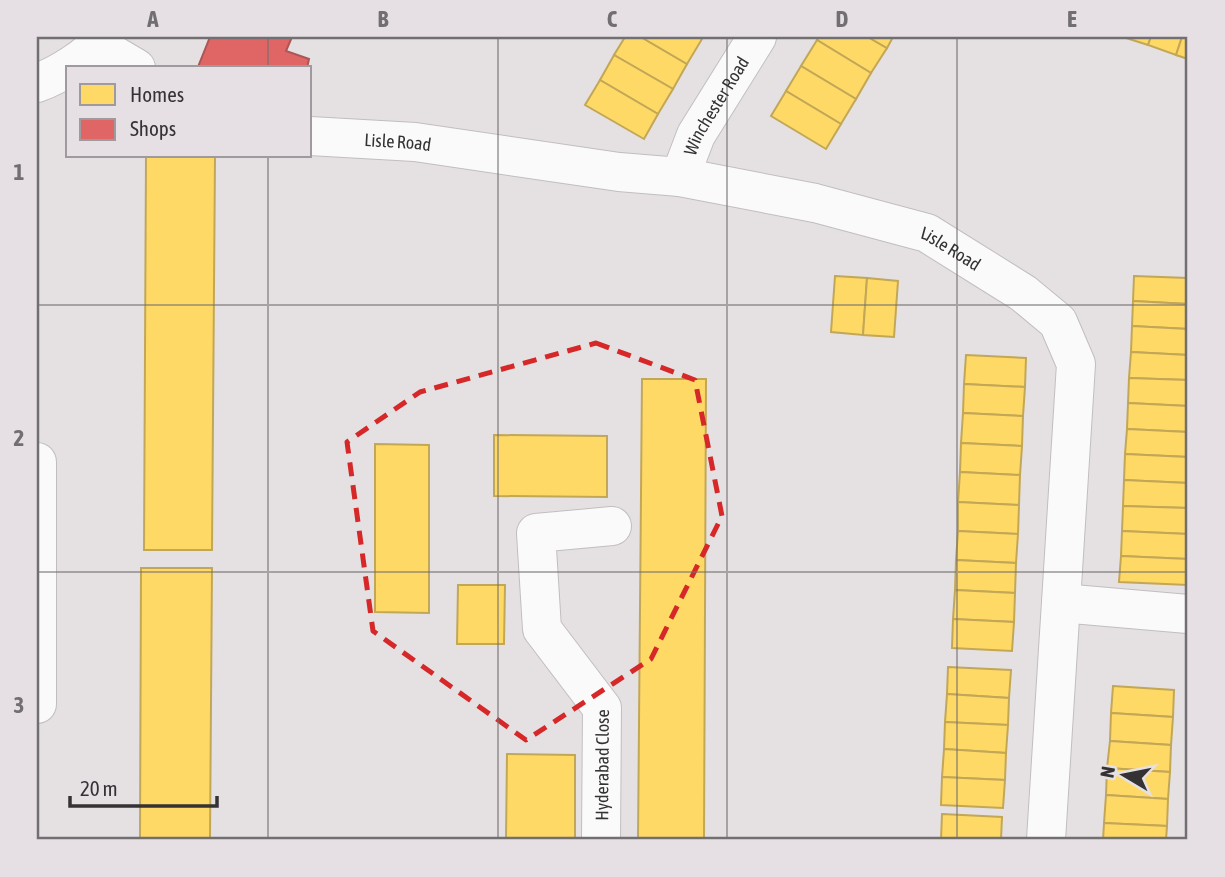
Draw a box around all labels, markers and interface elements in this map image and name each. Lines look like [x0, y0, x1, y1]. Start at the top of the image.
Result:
text: A [146, 6, 159, 32]
text: B [378, 6, 389, 32]
text: C [607, 6, 618, 32]
text: D [836, 6, 849, 32]
text: E [1067, 6, 1077, 32]
street label: Winchester Road [679, 52, 753, 158]
legend [66, 66, 312, 158]
text: Homes [130, 82, 184, 106]
text: Shops [130, 116, 176, 140]
street label: Lisle Road [364, 129, 433, 155]
text: 1 [14, 159, 25, 185]
street label: Lisle Road [919, 221, 985, 275]
text: 2 [14, 425, 24, 451]
text: 3 [14, 692, 24, 718]
street label: Hyderabad Close [591, 709, 612, 821]
north arrow [1088, 740, 1158, 810]
scale bar [70, 765, 217, 809]
text: N [1095, 765, 1119, 779]
text: 20 m [80, 776, 118, 800]

